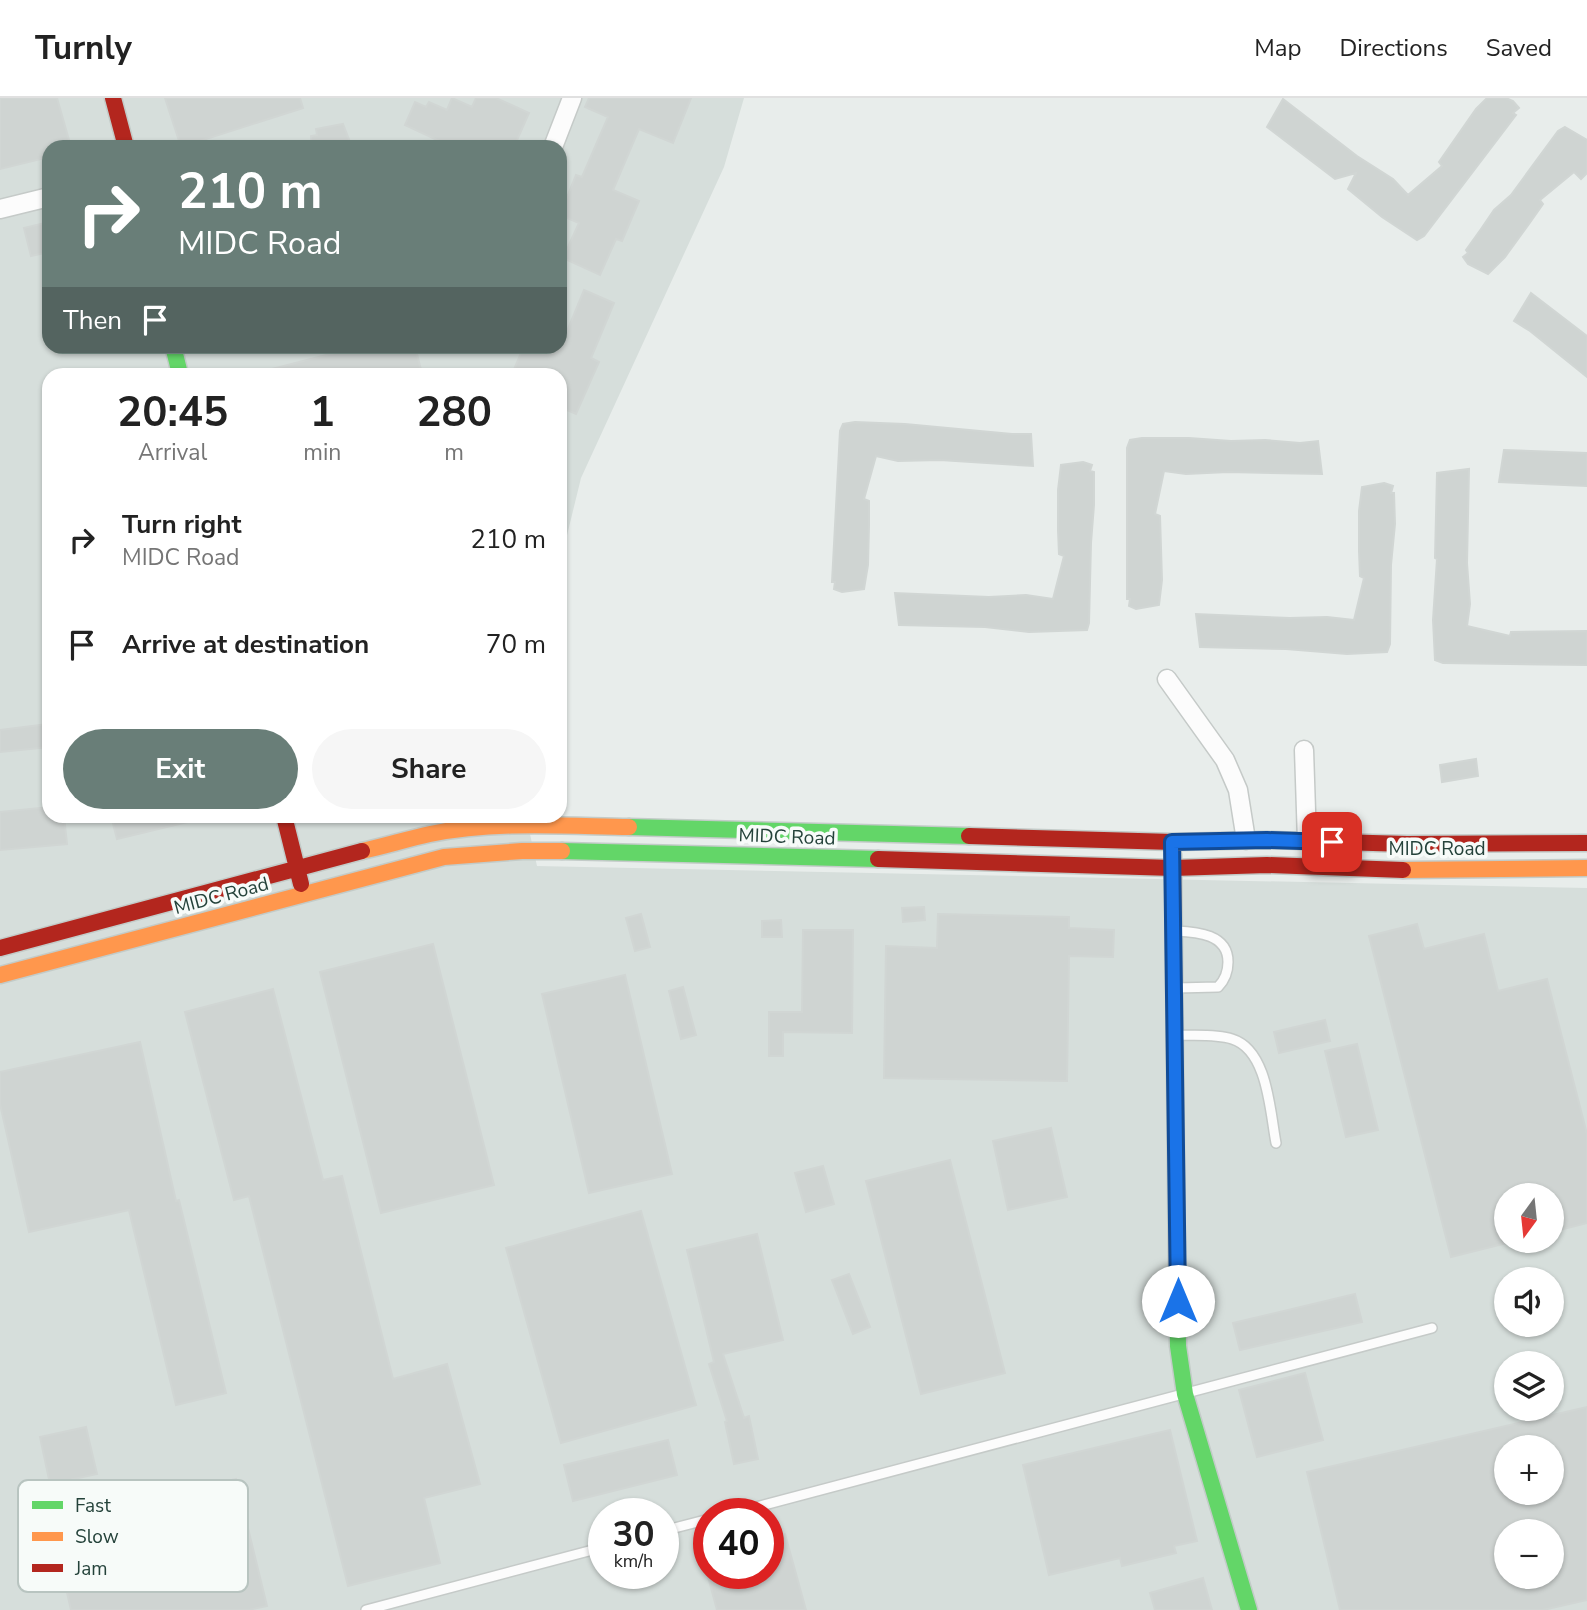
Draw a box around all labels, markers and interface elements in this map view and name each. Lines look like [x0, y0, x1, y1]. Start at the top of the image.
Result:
text: Turnly [35, 26, 132, 71]
text: Map [1254, 32, 1301, 64]
text: Directions [1339, 32, 1448, 64]
text: Saved [1486, 32, 1552, 64]
text: 210 m [178, 158, 322, 225]
icon: right [63, 168, 154, 259]
text: MIDC Road [178, 222, 342, 265]
icon: arrive [136, 301, 174, 339]
text: Then [63, 303, 122, 338]
text: 20:45 [117, 384, 228, 441]
text: 1 [310, 384, 335, 441]
text: 280 [416, 384, 492, 441]
text: Arrival [138, 437, 207, 468]
text: min [303, 437, 341, 468]
text: m [444, 437, 464, 468]
text: Turn right [122, 507, 241, 542]
icon: right [63, 521, 101, 559]
text: 210 m [470, 522, 546, 557]
text: MIDC Road [122, 542, 240, 573]
icon: arrive [63, 626, 101, 664]
text: Arrive at destination [122, 627, 369, 662]
text: 70 m [486, 627, 546, 662]
button: Exit [63, 729, 298, 809]
button: Share [312, 729, 546, 809]
pin [1302, 812, 1362, 872]
street label: MIDC Road [738, 822, 836, 852]
icon: arrive [1313, 823, 1351, 861]
street label: MIDC Road [1388, 836, 1486, 862]
street label: MIDC Road [171, 871, 272, 921]
north arrow [1494, 1183, 1564, 1253]
map controls [1494, 1183, 1564, 1589]
position arrow [1141, 1264, 1215, 1338]
button: sound [1494, 1267, 1564, 1337]
button: layers [1494, 1351, 1564, 1421]
button: + [1494, 1435, 1564, 1505]
legend [18, 1480, 248, 1592]
text: Fast [75, 1493, 111, 1519]
speed limit sign: 40 [693, 1498, 784, 1589]
text: 30 [612, 1511, 655, 1558]
button: − [1494, 1519, 1564, 1589]
text: Slow [75, 1524, 119, 1550]
text: km/h [614, 1549, 653, 1573]
text: Jam [74, 1556, 108, 1582]

